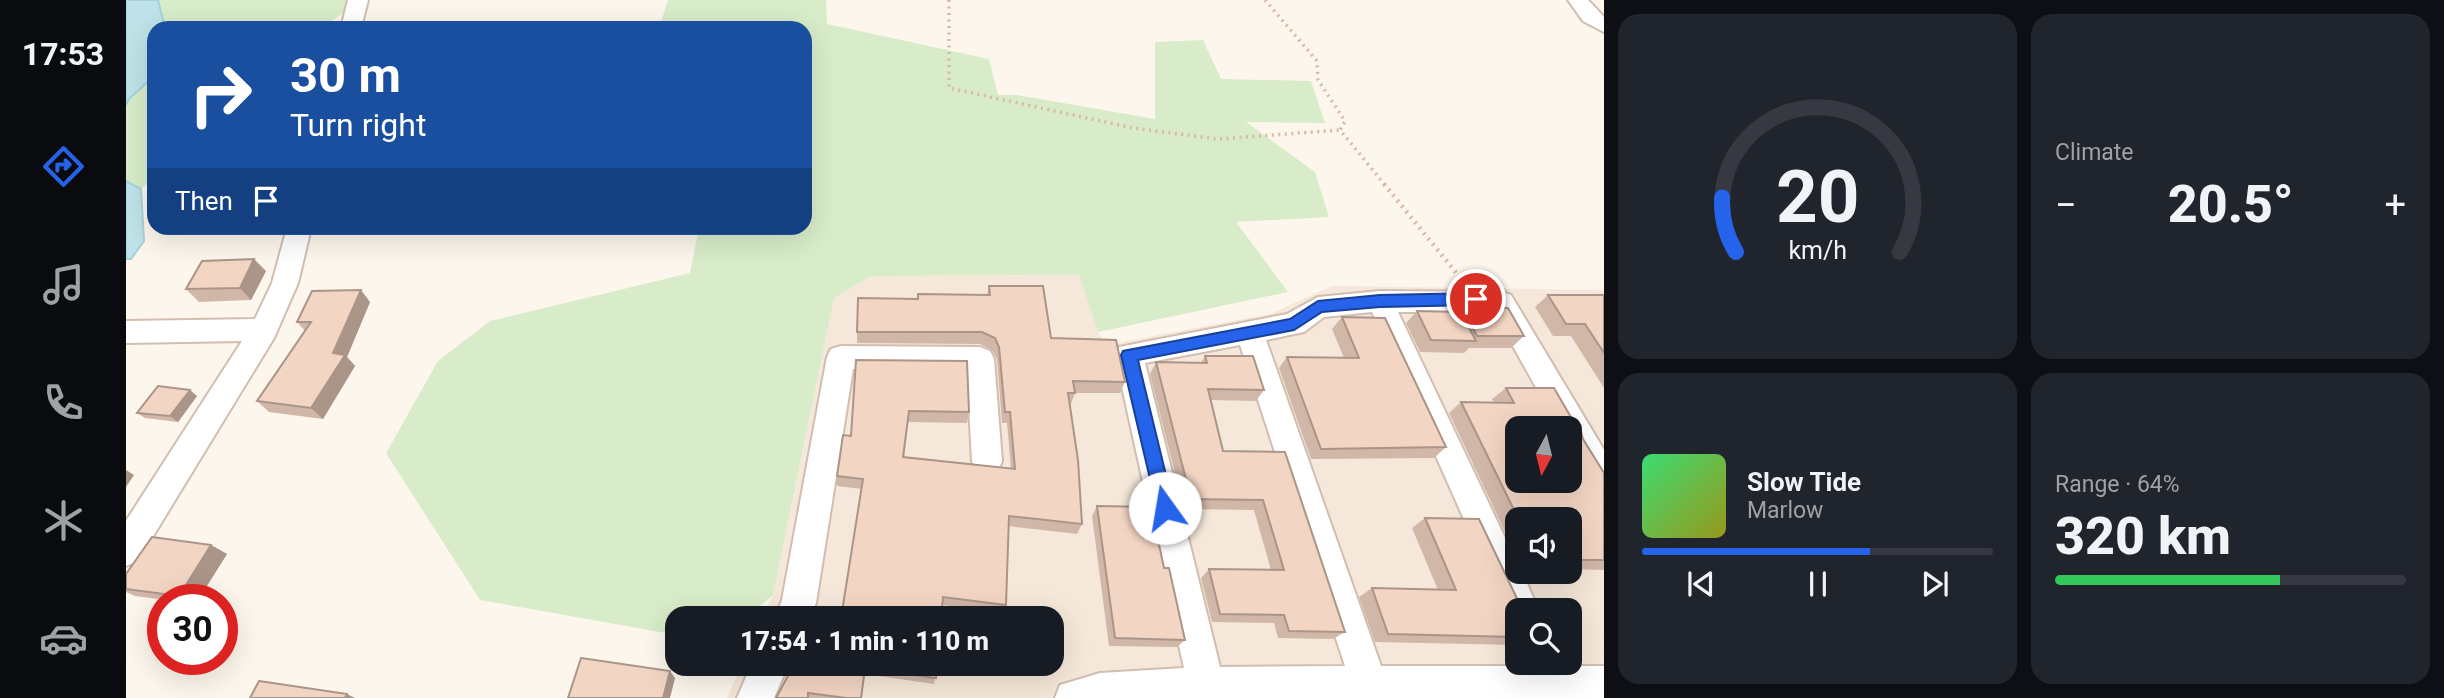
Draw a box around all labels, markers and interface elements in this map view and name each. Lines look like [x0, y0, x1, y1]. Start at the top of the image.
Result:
text: 17:53 [22, 35, 104, 73]
text: 30 m [290, 47, 401, 104]
icon: right [175, 49, 266, 140]
text: Turn right [290, 106, 426, 144]
text: Climate [2055, 139, 2134, 166]
icon: directions [39, 142, 88, 191]
text: 20 [1776, 155, 1859, 241]
text: 20.5° [2168, 174, 2294, 235]
icon: arrive [247, 182, 285, 220]
text: − [2055, 183, 2077, 227]
text: + [2384, 183, 2406, 227]
text: Then [175, 186, 233, 216]
text: km/h [1788, 236, 1847, 265]
icon: music [39, 260, 88, 309]
pin [1446, 269, 1506, 329]
icon: arrive [1457, 280, 1495, 318]
icon: phone [39, 378, 88, 427]
north arrow [1505, 416, 1582, 494]
map controls [1505, 416, 1582, 675]
text: Slow Tide [1747, 467, 1861, 497]
position arrow [1128, 471, 1202, 545]
text: Range · 64% [2055, 471, 2180, 498]
icon: climate [39, 496, 88, 545]
text: Marlow [1747, 497, 1823, 524]
text: 320 km [2055, 506, 2231, 567]
button: sound [1505, 507, 1582, 584]
icon: previous [1682, 565, 1720, 603]
icon: pause [1799, 565, 1837, 603]
icon: next [1916, 565, 1954, 603]
speed limit sign: 30 [147, 584, 238, 675]
button: search [1505, 598, 1582, 675]
icon: car [39, 614, 88, 663]
text: 17:54 · 1 min · 110 m [740, 626, 989, 656]

